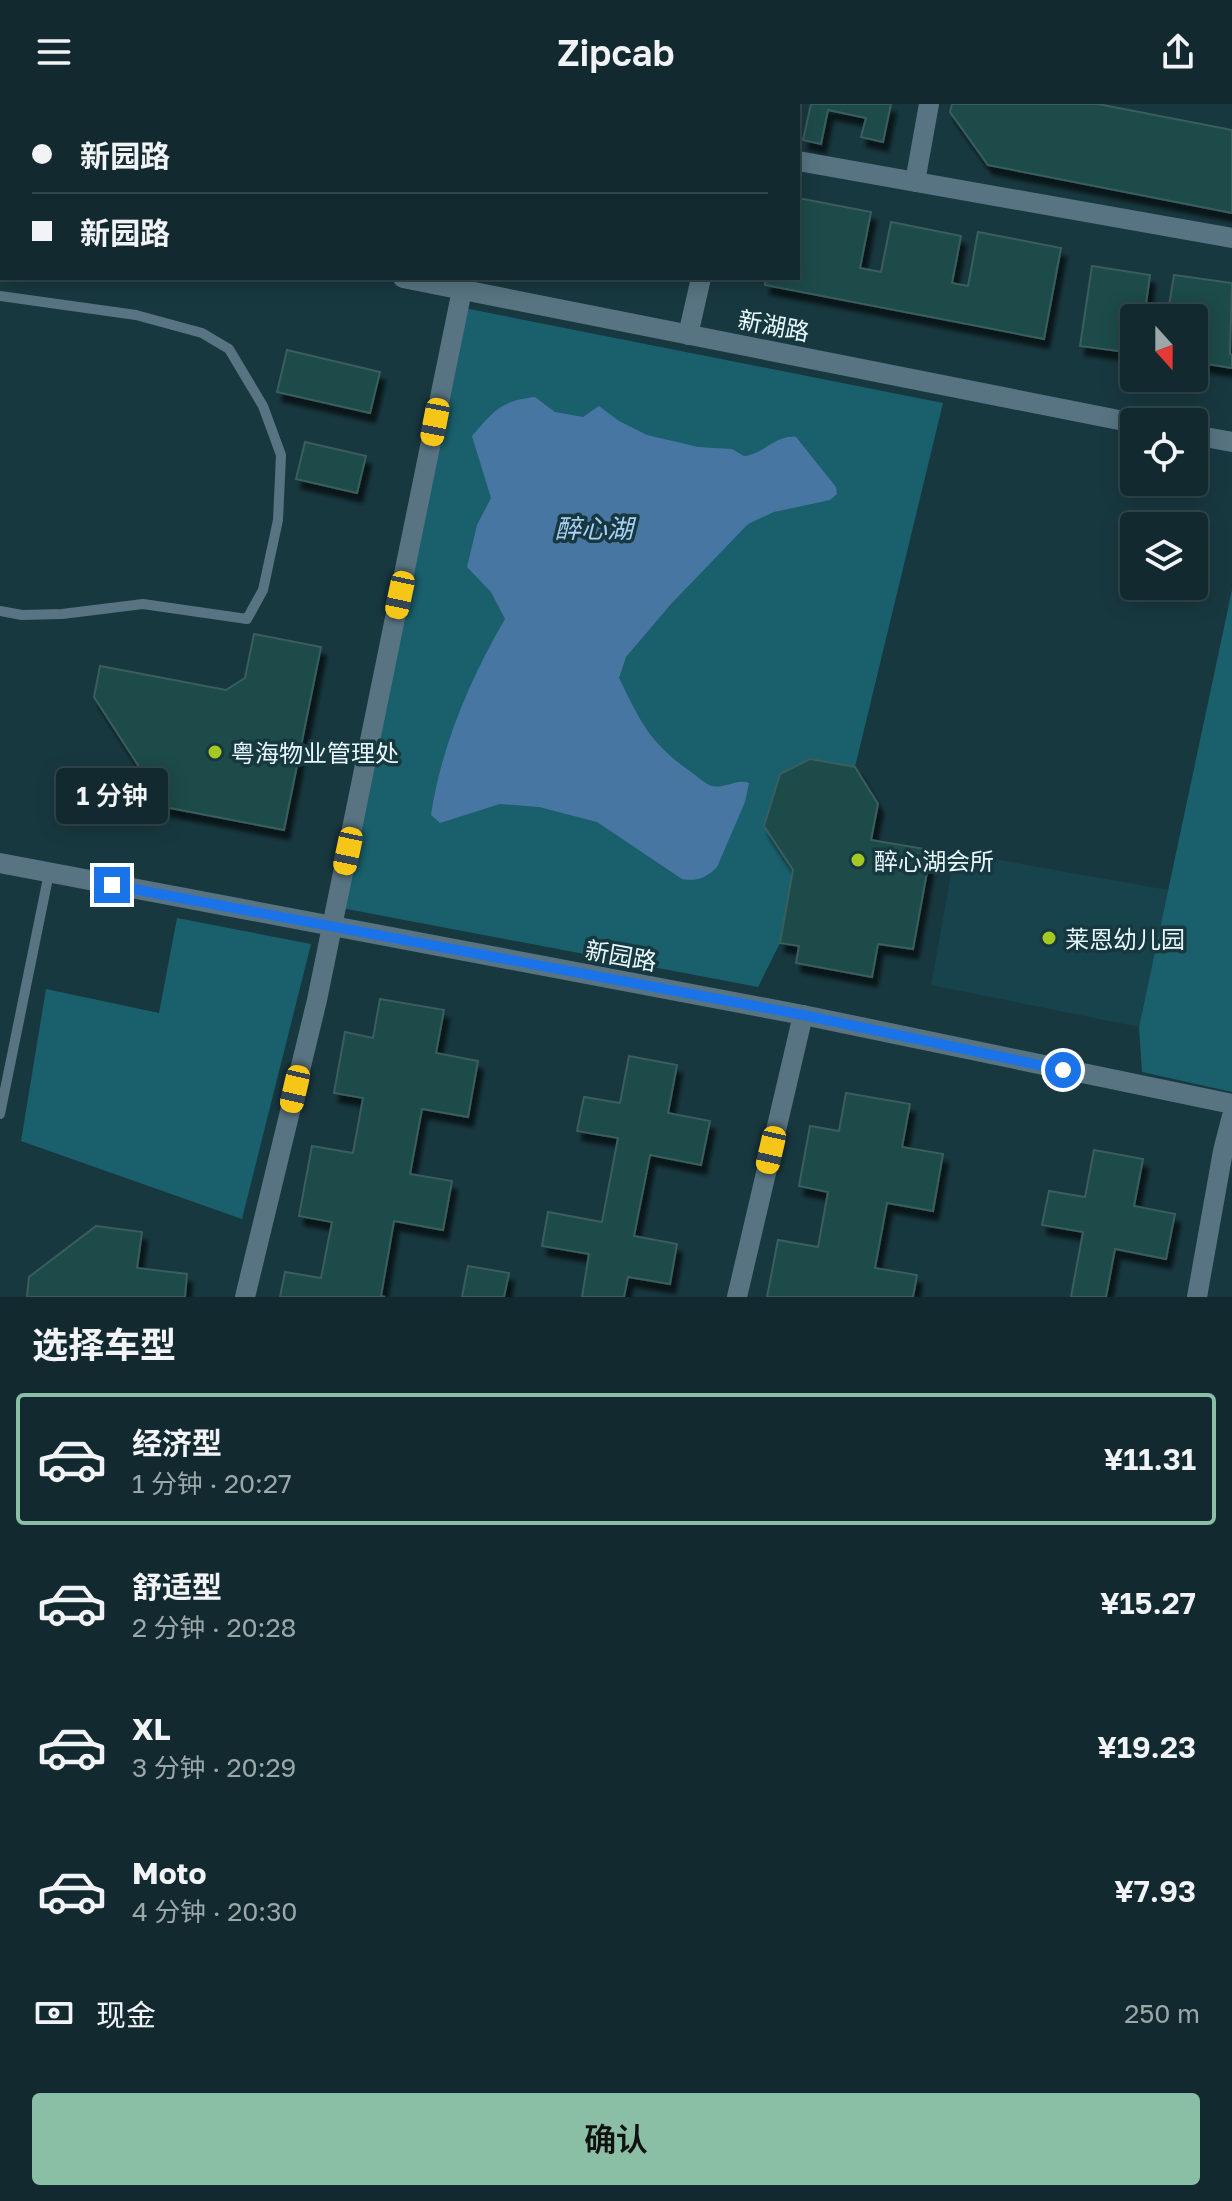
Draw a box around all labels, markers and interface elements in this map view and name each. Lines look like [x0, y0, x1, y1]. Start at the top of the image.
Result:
icon: menu [32, 30, 76, 74]
icon: share [1156, 30, 1200, 74]
text: Zipcab [557, 31, 675, 74]
text: 新园路 [80, 138, 170, 174]
text: 新园路 [80, 215, 170, 251]
street label: 新湖路 [736, 304, 812, 346]
north arrow [1120, 304, 1208, 392]
map controls [1120, 304, 1208, 600]
car [419, 396, 451, 448]
button: locate [1120, 408, 1208, 496]
button: layers [1120, 512, 1208, 600]
water label: 醉心湖 [555, 513, 637, 544]
car [383, 569, 417, 621]
place label: 粤海物业管理处 [231, 738, 399, 767]
marker: 粤海物业管理处 [206, 743, 224, 761]
callout: 1 分钟 [56, 769, 168, 825]
text: 1 分钟 [76, 780, 148, 811]
car [331, 825, 365, 877]
place label: 醉心湖会所 [874, 846, 994, 875]
marker: 醉心湖会所 [849, 851, 867, 869]
route end [94, 867, 130, 903]
place label: 莱恩幼儿园 [1065, 924, 1185, 953]
marker: 莱恩幼儿园 [1040, 929, 1058, 947]
street label: 新园路 [583, 934, 659, 976]
route start [1045, 1052, 1081, 1088]
car [278, 1063, 312, 1115]
car [754, 1124, 788, 1176]
text: 选择车型 [32, 1323, 176, 1366]
icon: car [36, 1423, 108, 1495]
text: 经济型 [132, 1425, 222, 1461]
text: ¥11.31 [1104, 1441, 1196, 1477]
text: 1 分钟 · 20:27 [132, 1468, 292, 1499]
icon: car [36, 1567, 108, 1639]
text: 舒适型 [132, 1569, 222, 1605]
text: ¥15.27 [1100, 1585, 1196, 1621]
text: 2 分钟 · 20:28 [132, 1612, 296, 1643]
icon: car [36, 1711, 108, 1783]
text: XL [132, 1711, 171, 1747]
text: ¥19.23 [1097, 1729, 1196, 1765]
text: 3 分钟 · 20:29 [132, 1752, 296, 1783]
icon: car [36, 1855, 108, 1927]
text: Moto [132, 1855, 207, 1891]
text: ¥7.93 [1114, 1873, 1196, 1909]
text: 4 分钟 · 20:30 [132, 1896, 298, 1927]
icon: cash [32, 1991, 76, 2035]
text: 现金 [96, 1997, 156, 2033]
text: 250 m [1124, 1998, 1200, 2029]
button: 确认 [32, 2093, 1200, 2185]

